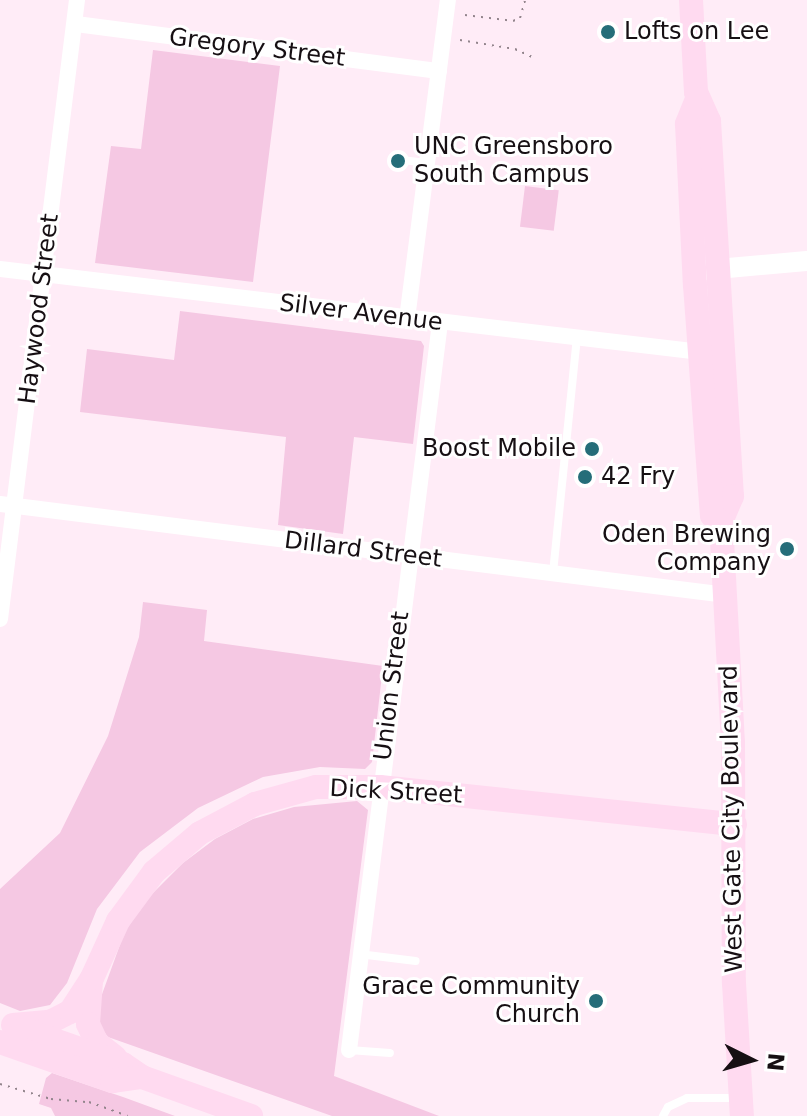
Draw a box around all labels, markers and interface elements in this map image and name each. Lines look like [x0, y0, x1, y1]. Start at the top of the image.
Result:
place label: Lofts on Lee [624, 18, 769, 46]
street label: Gregory Street [167, 23, 347, 73]
marker: Lofts on Lee [599, 23, 617, 41]
place label: UNC Greensboro South Campus [414, 133, 613, 189]
marker: UNC Greensboro South Campus [389, 152, 407, 170]
street label: Haywood Street [13, 212, 65, 406]
street label: Silver Avenue [278, 289, 444, 337]
place label: Boost Mobile [422, 435, 576, 463]
marker: Boost Mobile [583, 440, 601, 458]
place label: 42 Fry [601, 463, 675, 491]
marker: 42 Fry [576, 468, 594, 486]
place label: Oden Brewing Company [602, 521, 771, 577]
street label: Dillard Street [283, 526, 443, 574]
marker: Oden Brewing Company [778, 540, 796, 558]
street label: Union Street [369, 610, 415, 762]
street label: West Gate City Boulevard [715, 665, 749, 973]
street label: Dick Street [329, 774, 463, 810]
place label: Grace Community Church [362, 973, 580, 1029]
marker: Grace Community Church [587, 992, 605, 1010]
north arrow [711, 1020, 791, 1100]
text: N [762, 1052, 789, 1072]

